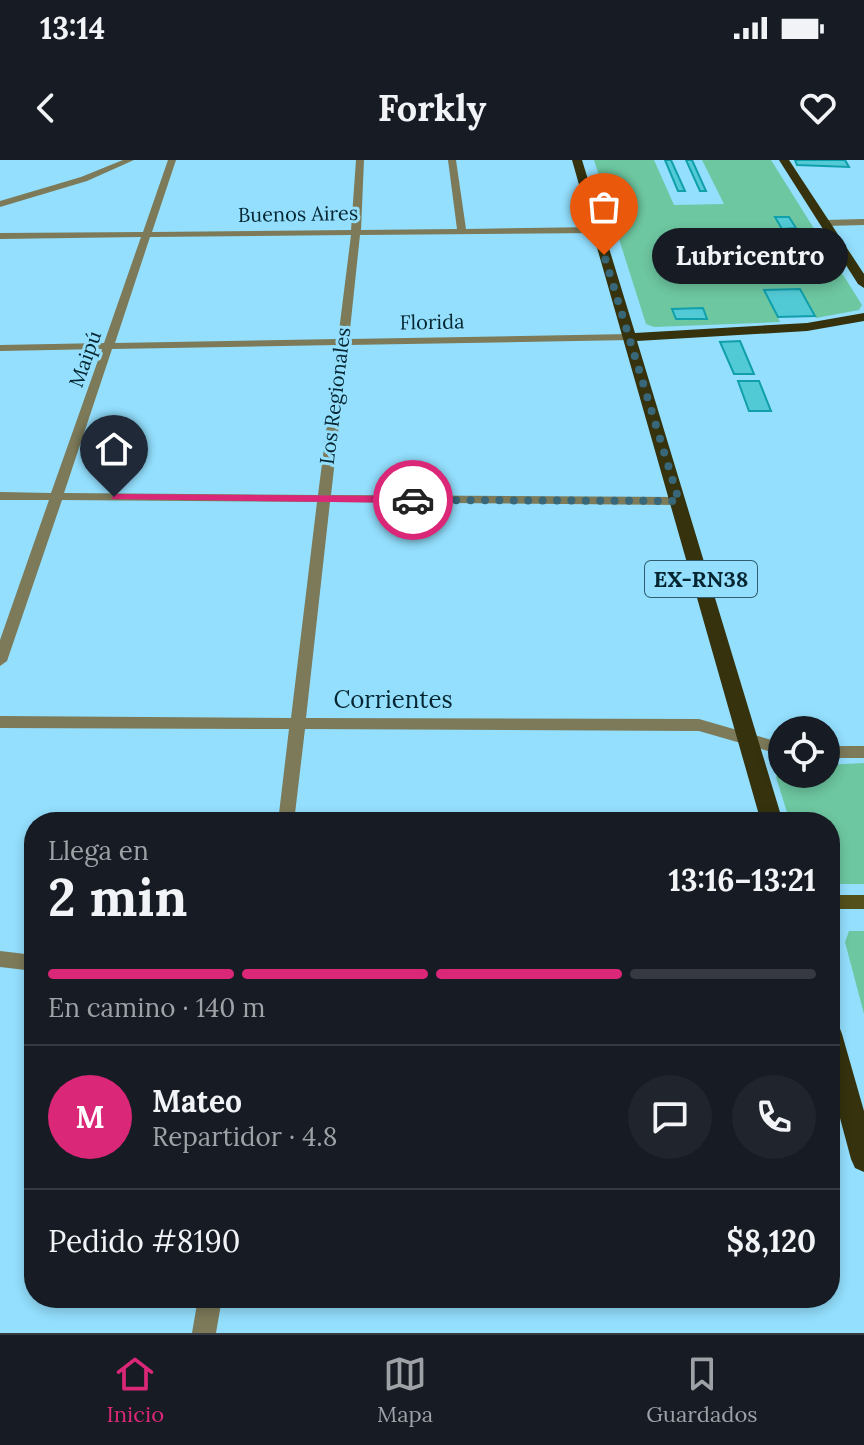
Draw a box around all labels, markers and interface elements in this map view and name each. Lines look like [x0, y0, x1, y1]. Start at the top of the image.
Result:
text: 13:14 [40, 9, 105, 47]
text: Forkly [378, 85, 486, 131]
icon: back [24, 86, 68, 130]
icon: heart [796, 86, 840, 130]
pin [570, 173, 638, 255]
icon: bag [582, 185, 626, 229]
street label: Buenos Aires [238, 200, 358, 227]
callout: Lubricentro [652, 227, 848, 283]
text: Lubricentro [675, 239, 825, 272]
street label: Florida [399, 308, 465, 335]
street label: Los Regionales [314, 326, 355, 466]
street label: Maipú [63, 327, 106, 390]
pin [80, 415, 148, 497]
icon: home [92, 427, 136, 471]
courier [373, 460, 453, 540]
icon: car [391, 478, 435, 522]
road number: EX-RN38 [645, 561, 757, 597]
street label: Corrientes [333, 684, 453, 715]
map controls [768, 716, 840, 788]
button: locate [768, 716, 840, 788]
text: Llega en [48, 834, 149, 867]
text: 13:16–13:21 [669, 861, 816, 899]
text: 2 min [48, 864, 187, 930]
text: En camino · 140 m [48, 991, 266, 1024]
button: chat [628, 1075, 712, 1159]
button: phone [732, 1075, 816, 1159]
text: Mateo [152, 1082, 242, 1120]
text: M [75, 1098, 105, 1136]
text: Repartidor · 4.8 [152, 1120, 337, 1153]
text: Pedido #8190 [48, 1222, 240, 1260]
text: $8,120 [726, 1222, 816, 1260]
tab: Inicio [107, 1352, 164, 1428]
tab: Mapa [377, 1352, 433, 1428]
tab: Guardados [646, 1352, 757, 1428]

